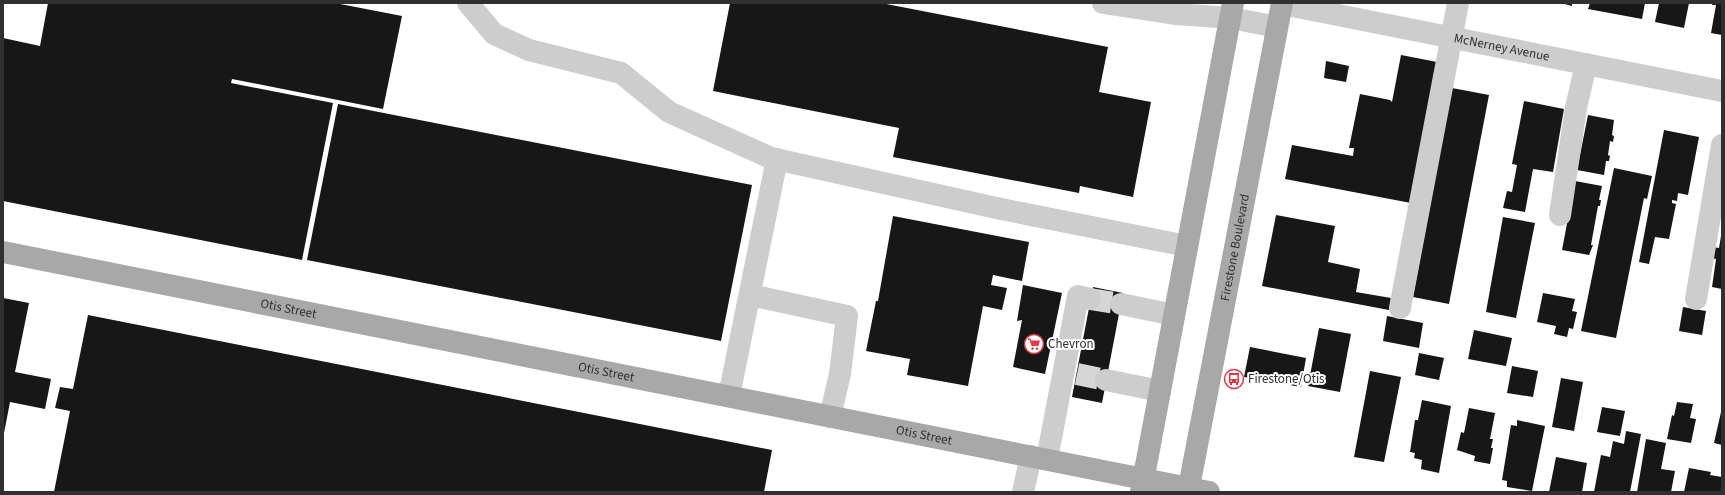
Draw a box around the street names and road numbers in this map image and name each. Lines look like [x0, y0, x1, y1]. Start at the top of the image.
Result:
street label: McNerney Avenue [1452, 29, 1551, 66]
street label: Firestone Boulevard [1216, 192, 1254, 303]
street label: Otis Street [259, 294, 319, 323]
street label: Otis Street [576, 358, 636, 387]
street label: Otis Street [894, 421, 954, 450]

